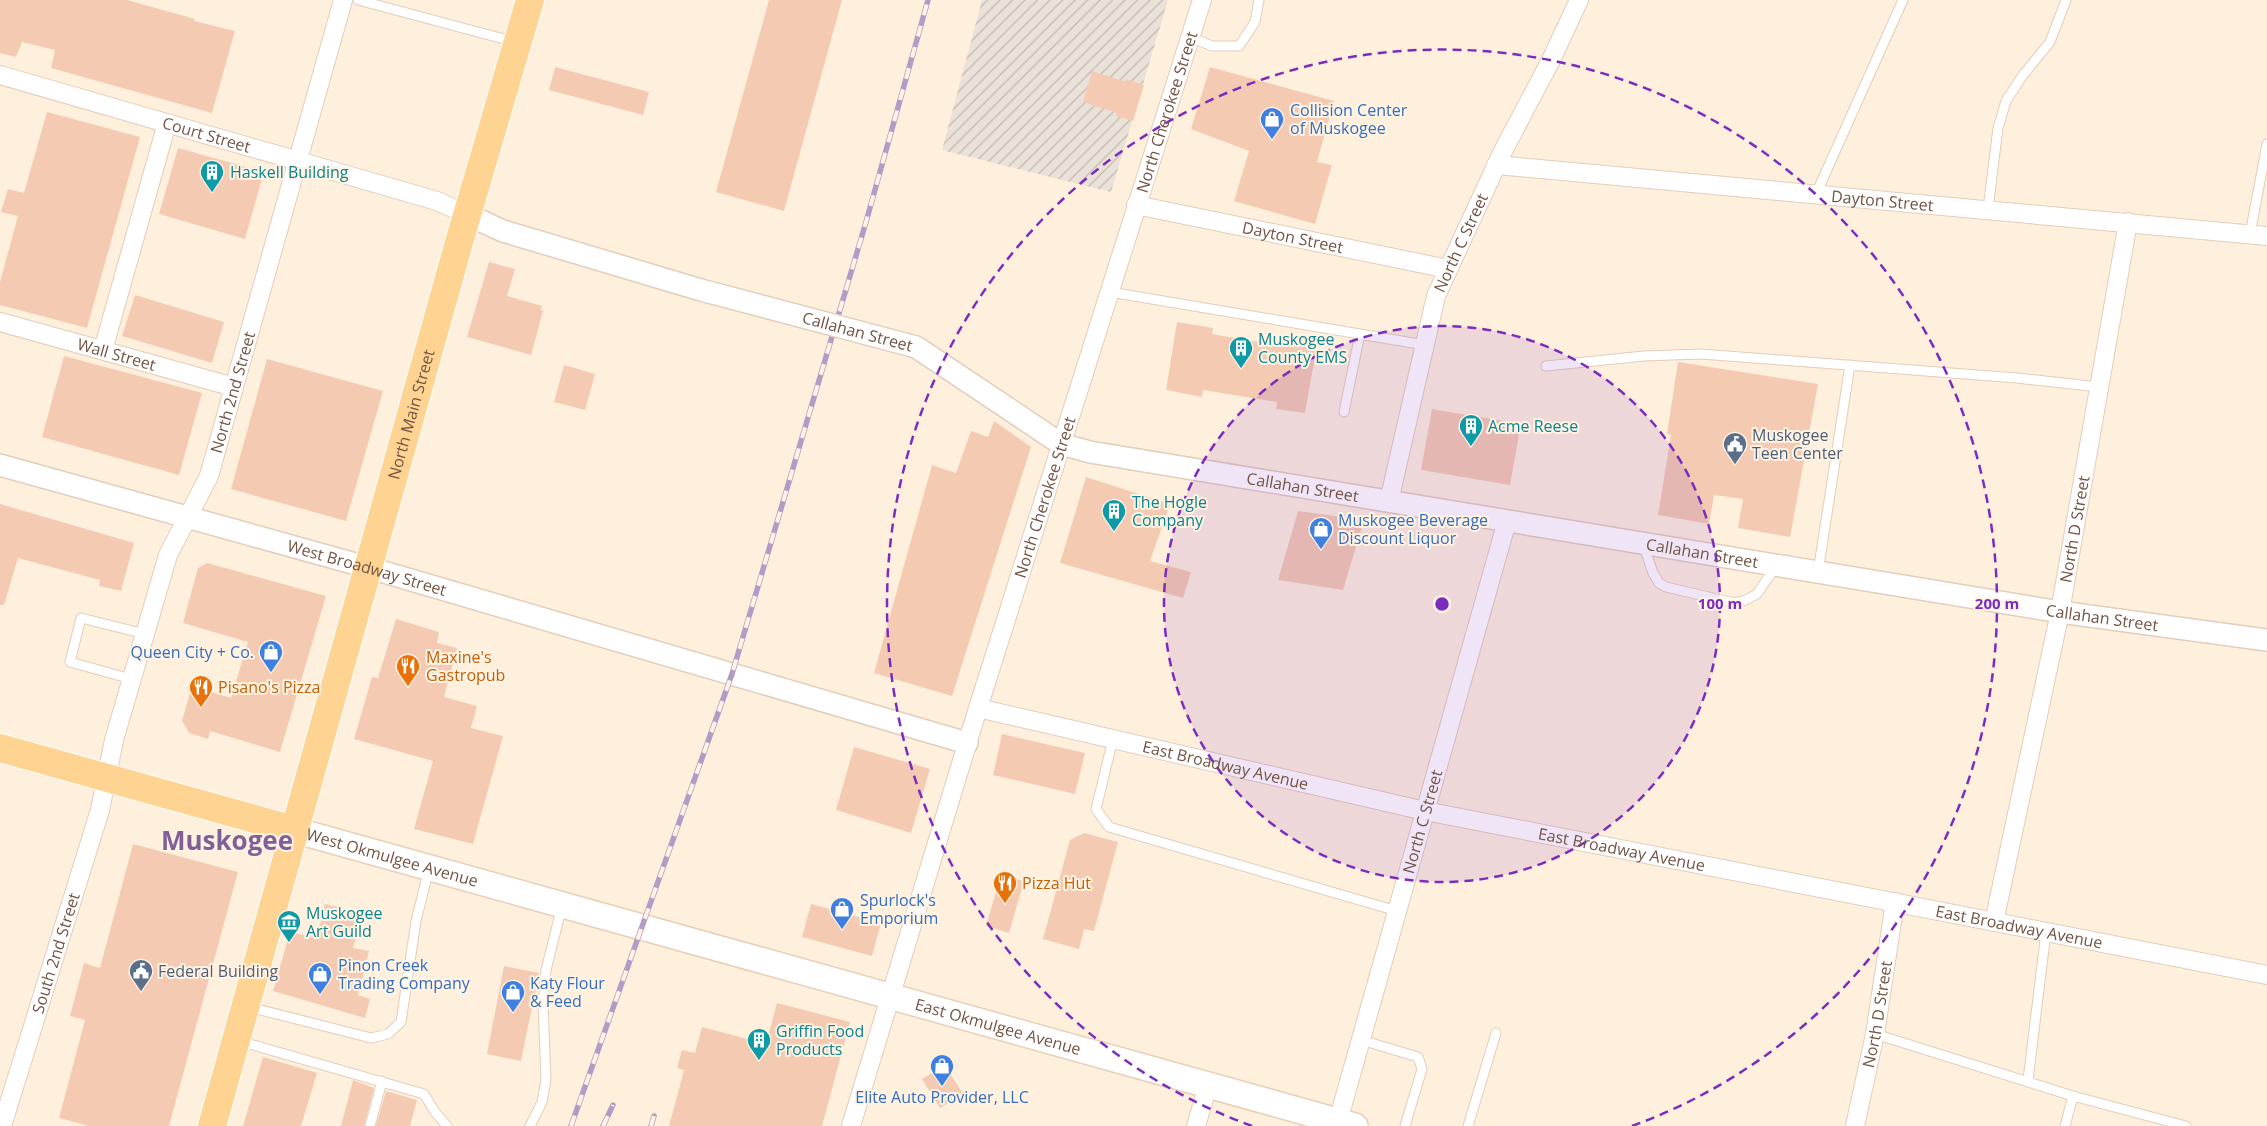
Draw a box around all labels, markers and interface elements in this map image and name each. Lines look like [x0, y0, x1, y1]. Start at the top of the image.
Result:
street label: North Cherokee Street [1131, 28, 1203, 195]
place label: Collision Center of Muskogee [1290, 99, 1408, 139]
shop icon: Collision Center of Muskogee [1259, 106, 1285, 140]
street label: Court Street [160, 111, 253, 158]
building icon: Haskell Building [199, 159, 225, 193]
place label: Haskell Building [230, 161, 349, 183]
street label: Dayton Street [1830, 185, 1935, 216]
street label: North C Street [1428, 189, 1493, 296]
street label: Dayton Street [1240, 216, 1345, 258]
street label: Callahan Street [800, 306, 915, 357]
place label: Muskogee County EMS [1258, 328, 1347, 368]
street label: North 2nd Street [205, 329, 260, 456]
street label: Wall Street [75, 333, 159, 376]
building icon: Muskogee County EMS [1228, 335, 1254, 369]
street label: North Main Street [382, 347, 440, 482]
street label: North Cherokee Street [1009, 413, 1081, 581]
building icon: Acme Reese [1458, 413, 1484, 447]
place label: Acme Reese [1488, 415, 1578, 437]
place label: Muskogee Teen Center [1752, 424, 1843, 464]
public building icon: Muskogee Teen Center [1722, 431, 1748, 465]
street label: Callahan Street [1245, 467, 1361, 507]
street label: North D Street [2054, 474, 2095, 584]
place label: The Hogle Company [1132, 491, 1207, 531]
building icon: The Hogle Company [1101, 498, 1127, 532]
place label: Muskogee Beverage Discount Liquor [1338, 509, 1488, 549]
shop icon: Muskogee Beverage Discount Liquor [1308, 516, 1334, 550]
street label: Callahan Street [1644, 533, 1760, 573]
street label: West Broadway Street [285, 535, 449, 601]
text: 100 m [1698, 593, 1742, 613]
text: 200 m [1975, 593, 2019, 613]
centre of rings [1433, 595, 1451, 613]
street label: Callahan Street [2044, 599, 2160, 636]
shop icon: Queen City + Co. [258, 639, 284, 673]
place label: Queen City + Co. [131, 641, 254, 663]
place label: Maxine's Gastropub [426, 646, 505, 686]
restaurant icon: Maxine's Gastropub [395, 653, 421, 687]
restaurant icon: Pisano's Pizza [188, 674, 214, 708]
place label: Pisano's Pizza [218, 676, 320, 698]
street label: East Broadway Avenue [1140, 735, 1311, 795]
street label: North C Street [1397, 767, 1447, 876]
district label: Muskogee [161, 822, 293, 858]
street label: East Broadway Avenue [1536, 822, 1707, 876]
street label: West Okmulgee Avenue [304, 823, 481, 892]
restaurant icon: Pizza Hut [992, 870, 1018, 904]
place label: Pizza Hut [1022, 872, 1091, 894]
place label: Spurlock's Emporium [860, 889, 938, 929]
street label: South 2nd Street [27, 890, 85, 1016]
shop icon: Spurlock's Emporium [829, 896, 855, 930]
street label: East Broadway Avenue [1934, 900, 2105, 954]
place label: Muskogee Art Guild [306, 902, 383, 942]
museum icon: Muskogee Art Guild [276, 909, 302, 943]
place label: Pinon Creek Trading Company [338, 954, 471, 994]
public building icon: Federal Building [128, 958, 154, 992]
street label: North D Street [1857, 959, 1897, 1070]
place label: Federal Building [158, 960, 279, 982]
shop icon: Pinon Creek Trading Company [307, 961, 333, 995]
place label: Katy Flour & Feed [530, 972, 605, 1012]
shop icon: Katy Flour & Feed [500, 979, 526, 1013]
street label: East Okmulgee Avenue [913, 993, 1084, 1060]
place label: Griffin Food Products [776, 1020, 864, 1060]
building icon: Griffin Food Products [746, 1027, 772, 1061]
shop icon: Elite Auto Provider, LLC [929, 1053, 955, 1087]
place label: Elite Auto Provider, LLC [855, 1086, 1029, 1108]

